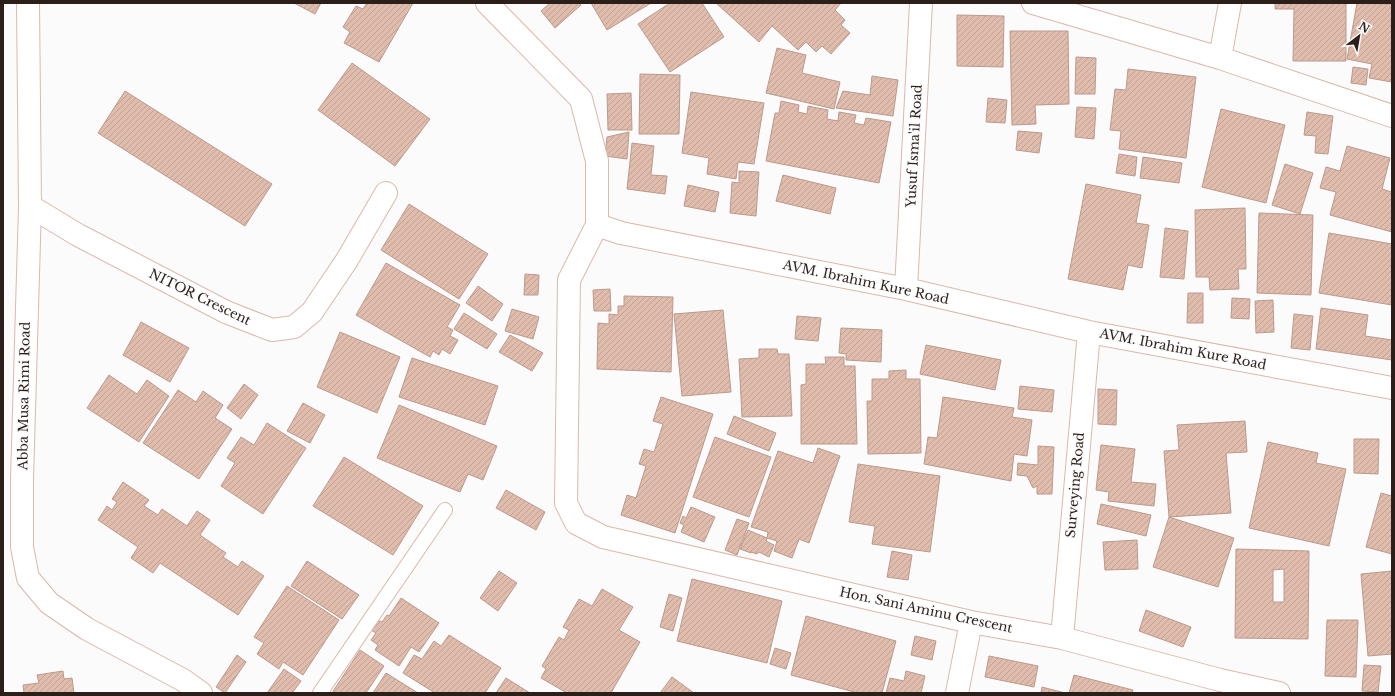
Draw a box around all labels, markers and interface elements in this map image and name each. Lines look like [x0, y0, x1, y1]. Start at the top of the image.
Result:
north arrow [1339, 16, 1379, 56]
text: N [1356, 19, 1373, 36]
street label: Yusuf Isma'il Road [902, 84, 926, 209]
street label: AVM. Ibrahim Kure Road [780, 256, 951, 308]
street label: NITOR Crescent [146, 265, 254, 329]
street label: Abba Musa Rimi Road [14, 321, 34, 471]
street label: AVM. Ibrahim Kure Road [1097, 324, 1268, 374]
street label: Surveying Road [1062, 431, 1088, 538]
street label: Hon. Sani Aminu Crescent [838, 583, 1014, 637]

